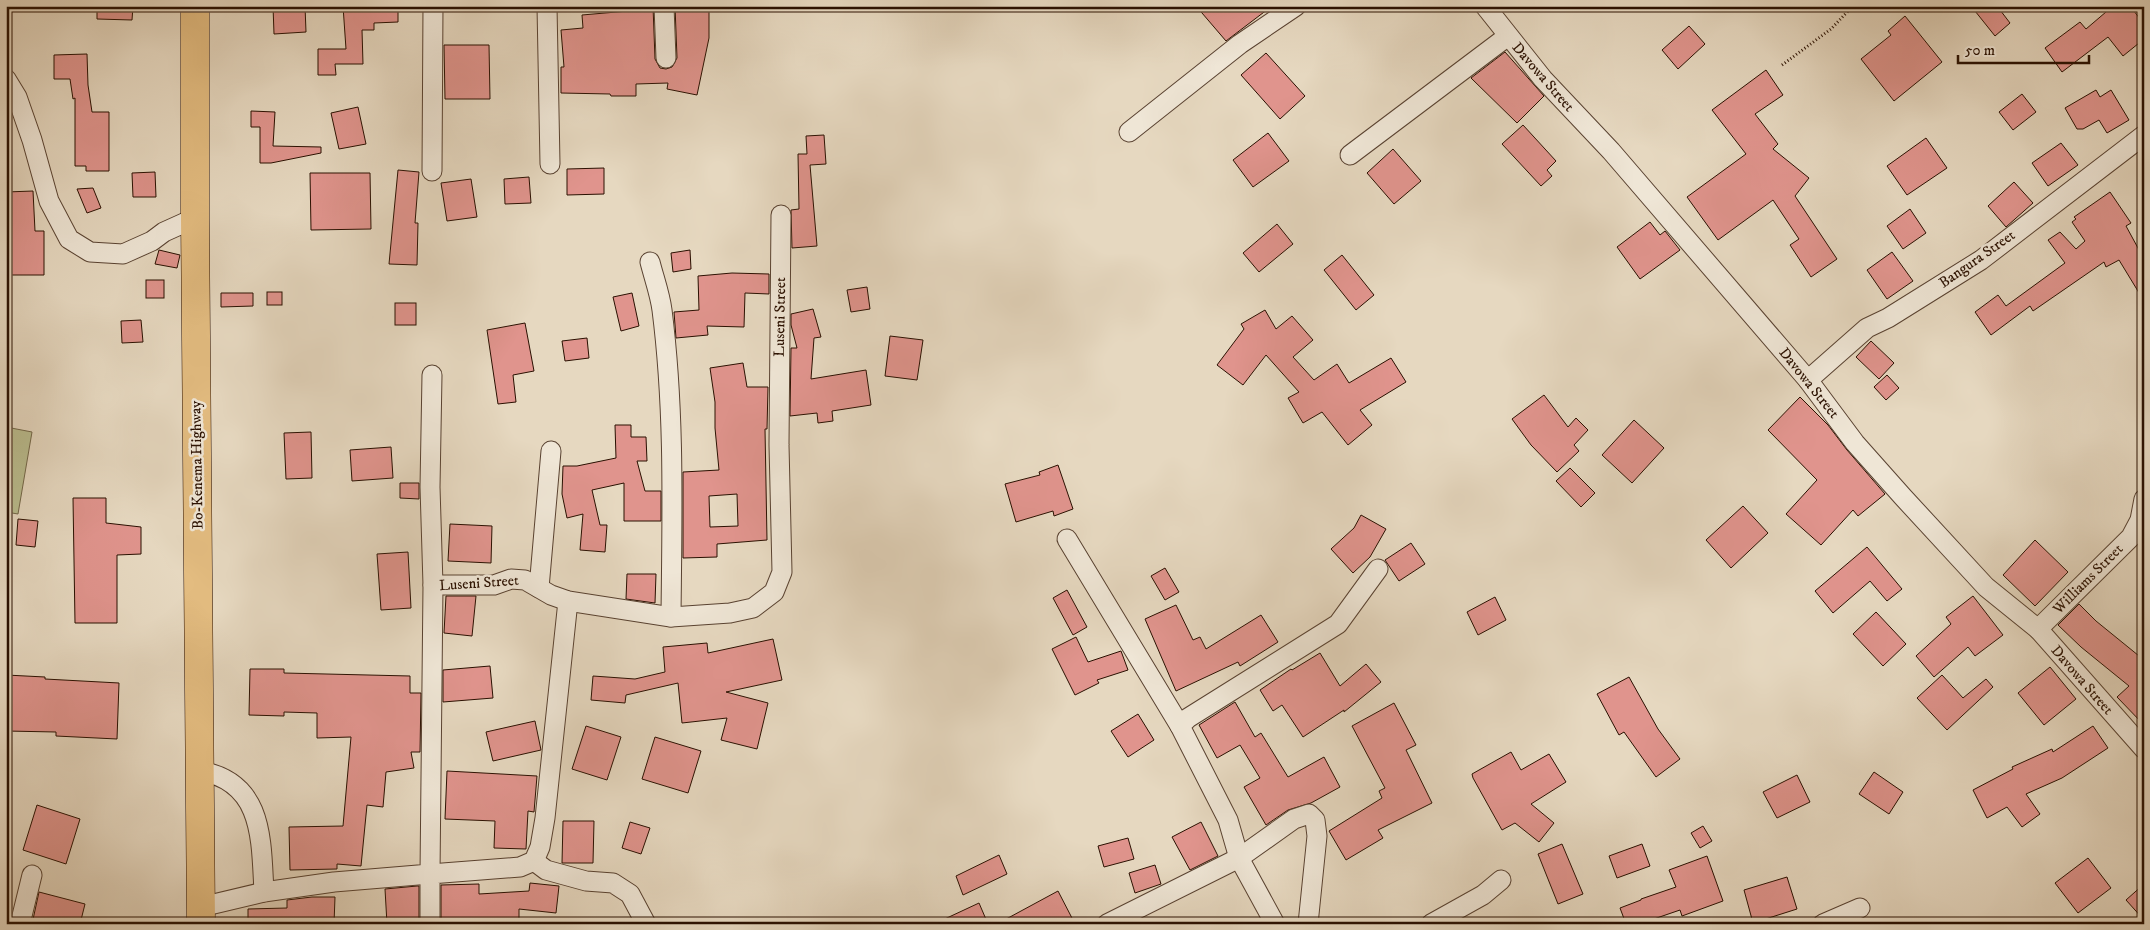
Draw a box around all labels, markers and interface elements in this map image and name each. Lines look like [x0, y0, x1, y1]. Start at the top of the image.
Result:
scale bar [1958, 32, 2089, 64]
street label: Davowa Street [1508, 38, 1578, 116]
text: 50 m [1965, 41, 1995, 60]
street label: Bangura Street [1935, 226, 2019, 292]
street label: Luseni Street [770, 277, 790, 357]
street label: Davowa Street [1775, 344, 1844, 423]
street label: Bo-Kenema Highway [186, 400, 208, 530]
street label: Williams Street [2048, 540, 2127, 619]
street label: Luseni Street [439, 571, 520, 595]
street label: Davowa Street [2047, 641, 2117, 719]

